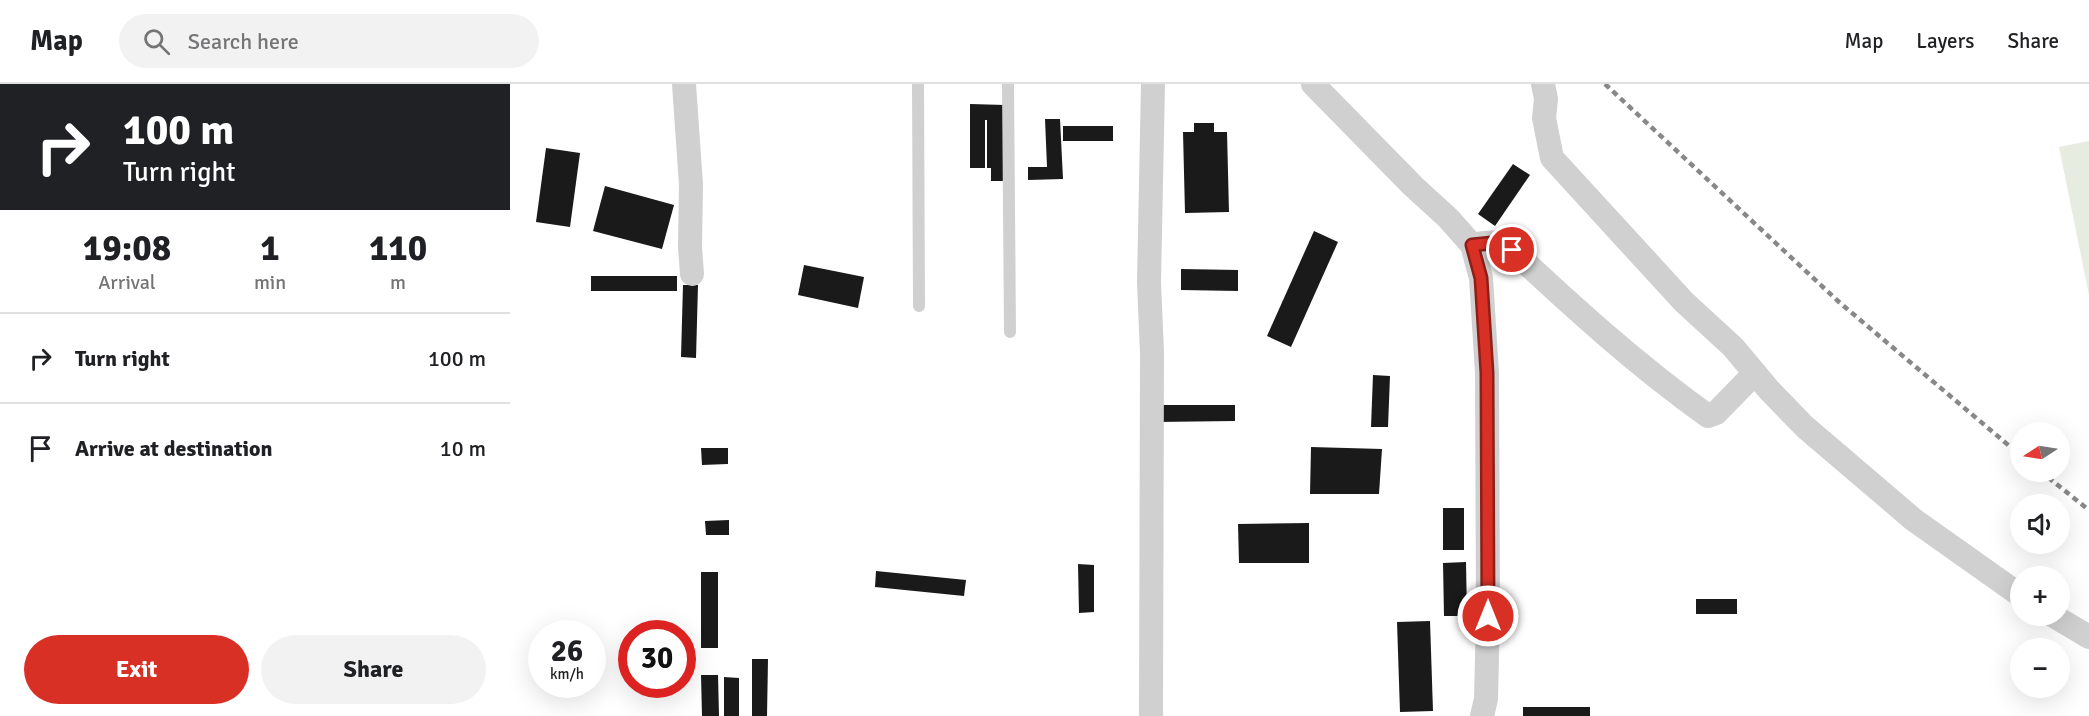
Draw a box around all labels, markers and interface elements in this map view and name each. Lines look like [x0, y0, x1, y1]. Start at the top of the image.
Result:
search box [119, 14, 539, 68]
text: Map [30, 24, 83, 58]
icon: search [140, 25, 173, 58]
text: Search here [188, 28, 299, 55]
text: Map [1845, 28, 1883, 54]
text: Layers [1916, 28, 1974, 54]
text: Share [2007, 28, 2059, 54]
text: 100 m [123, 105, 234, 156]
icon: right [24, 108, 102, 186]
text: Turn right [123, 156, 236, 189]
pin [1486, 224, 1537, 275]
text: 19:08 [83, 226, 171, 271]
text: 1 [260, 226, 280, 271]
text: 110 [369, 226, 427, 271]
icon: arrive [1495, 233, 1528, 266]
text: Arrival [98, 270, 156, 295]
text: min [254, 270, 286, 295]
text: m [390, 270, 406, 295]
icon: right [24, 342, 57, 375]
text: Turn right [75, 345, 170, 372]
text: 100 m [428, 345, 486, 372]
north arrow [2010, 422, 2070, 482]
map controls [2010, 422, 2070, 698]
icon: arrive [24, 432, 57, 465]
text: Arrive at destination [75, 435, 272, 462]
text: 10 m [440, 435, 486, 462]
button: sound [2010, 494, 2070, 554]
button: + [2010, 566, 2070, 626]
position arrow [1456, 584, 1520, 648]
speed limit sign: 30 [618, 620, 696, 698]
text: 26 [551, 633, 583, 670]
button: Exit [24, 635, 249, 704]
button: Share [261, 635, 486, 704]
button: − [2010, 638, 2070, 698]
text: km/h [550, 665, 584, 683]

